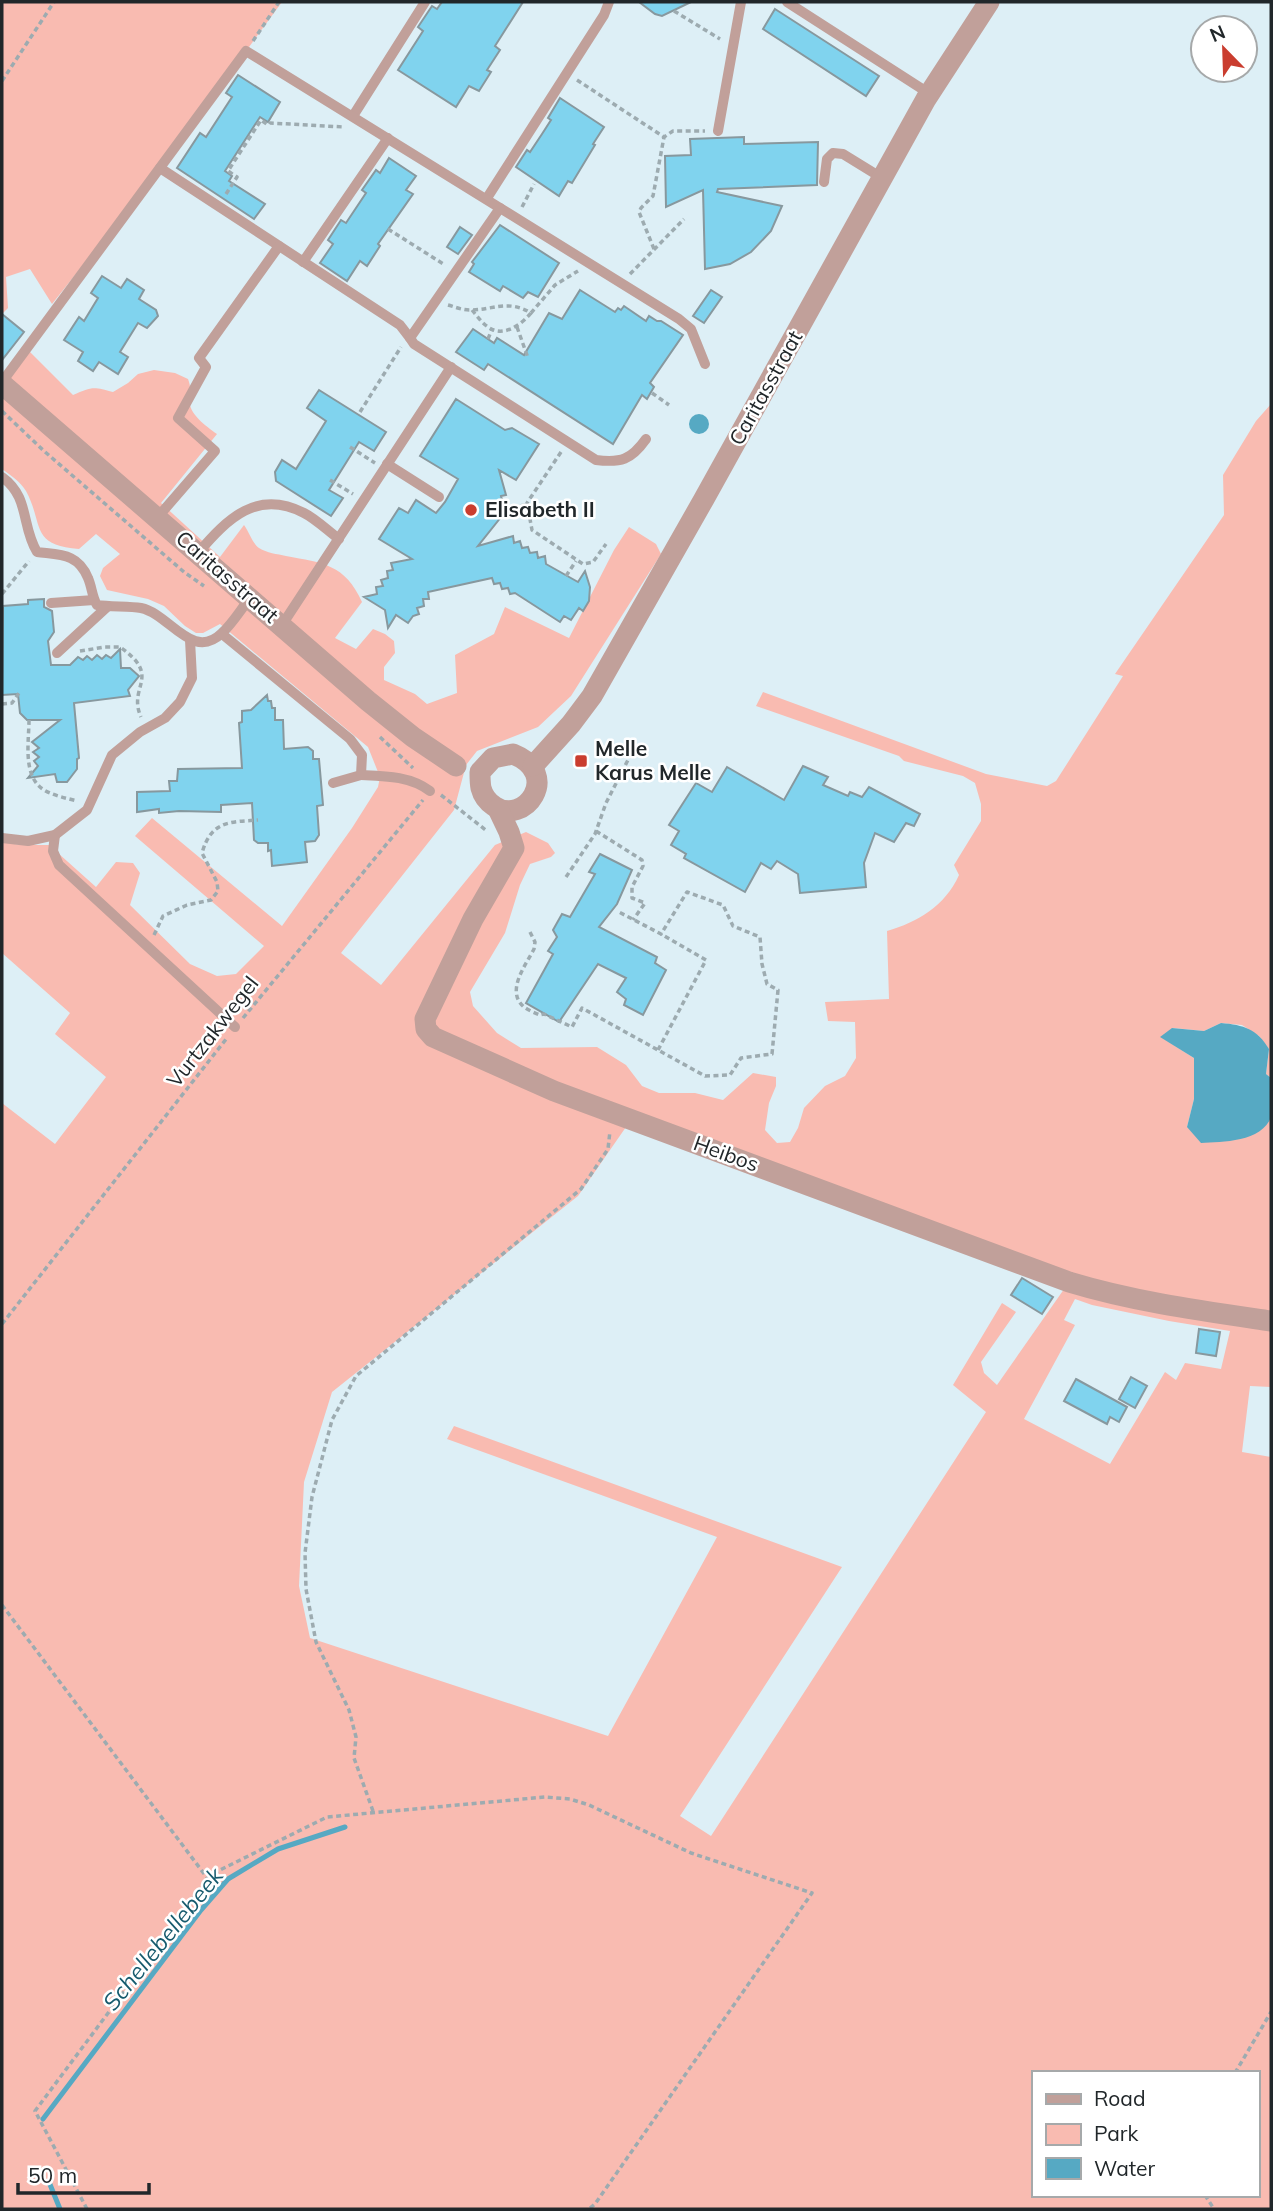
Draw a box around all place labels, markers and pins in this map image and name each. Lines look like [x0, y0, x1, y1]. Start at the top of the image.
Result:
place label: Elisabeth II [485, 496, 595, 522]
marker: Elisabeth II [463, 502, 479, 518]
place label: Melle Karus Melle [595, 735, 711, 785]
marker: Melle Karus Melle [573, 753, 589, 769]

